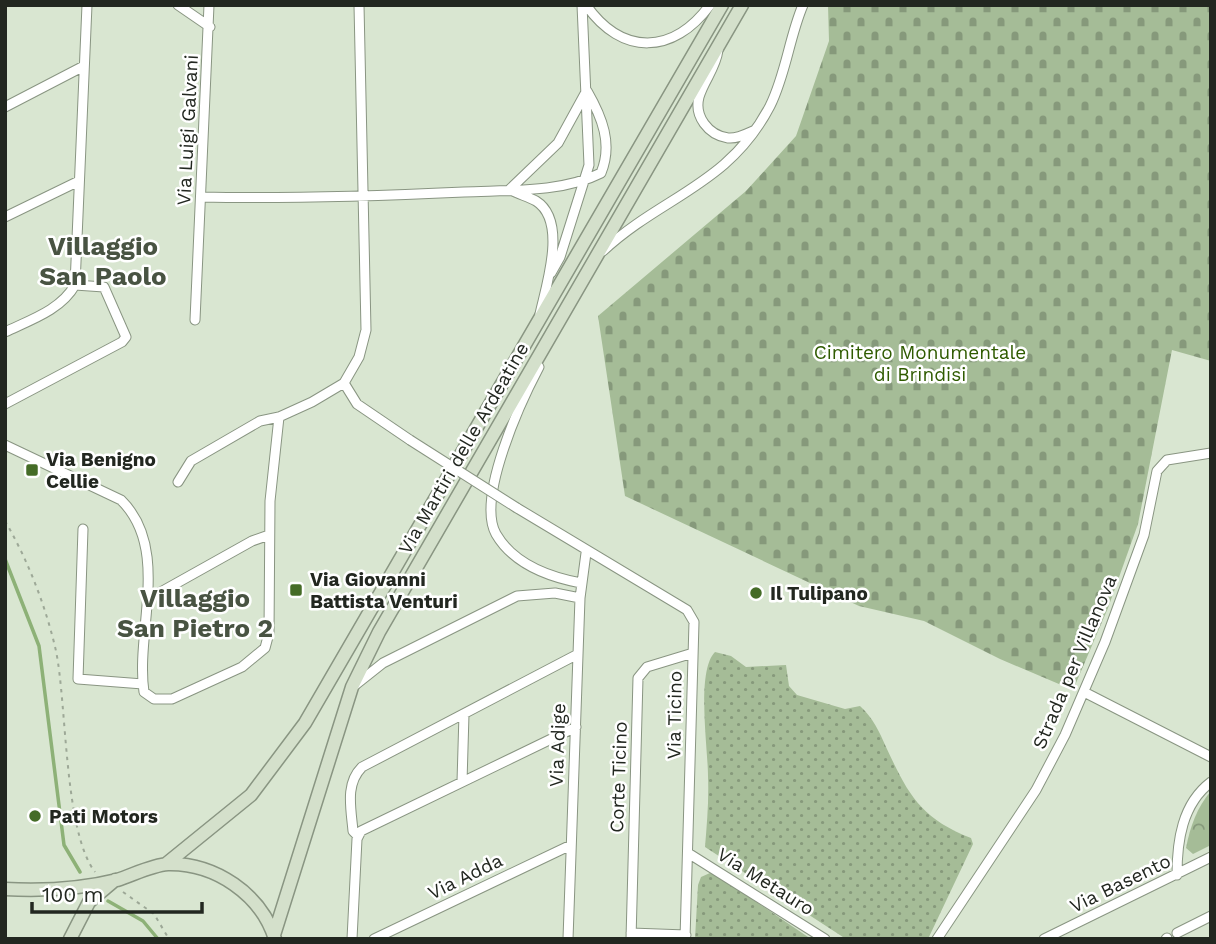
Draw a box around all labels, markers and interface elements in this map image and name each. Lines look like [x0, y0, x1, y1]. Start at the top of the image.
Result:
street label: Via Luigi Galvani [172, 54, 203, 206]
district label: Villaggio San Paolo [39, 231, 167, 291]
street label: Via Martiri delle Ardeatine [393, 338, 534, 558]
park label: Cimitero Monumentale di Brindisi [814, 341, 1026, 386]
place label: Via Benigno Cellie [46, 448, 156, 493]
marker: Via Benigno Cellie [24, 462, 40, 478]
place label: Via Giovanni Battista Venturi [310, 568, 458, 613]
street label: Strada per Villanova [1027, 572, 1122, 752]
marker: Via Giovanni Battista Venturi [288, 582, 304, 598]
place label: Il Tulipano [770, 582, 868, 605]
district label: Villaggio San Pietro 2 [117, 583, 273, 643]
marker: Il Tulipano [748, 585, 764, 601]
street label: Via Ticino [662, 670, 687, 760]
street label: Via Adige [545, 703, 570, 787]
street label: Corte Ticino [605, 721, 632, 833]
place label: Pati Motors [49, 805, 158, 828]
marker: Pati Motors [27, 808, 43, 824]
street label: Via Metauro [713, 842, 819, 920]
street label: Via Adda [424, 848, 507, 904]
street label: Via Basento [1066, 849, 1174, 918]
scale bar [32, 870, 201, 914]
text: 100 m [42, 882, 104, 907]

